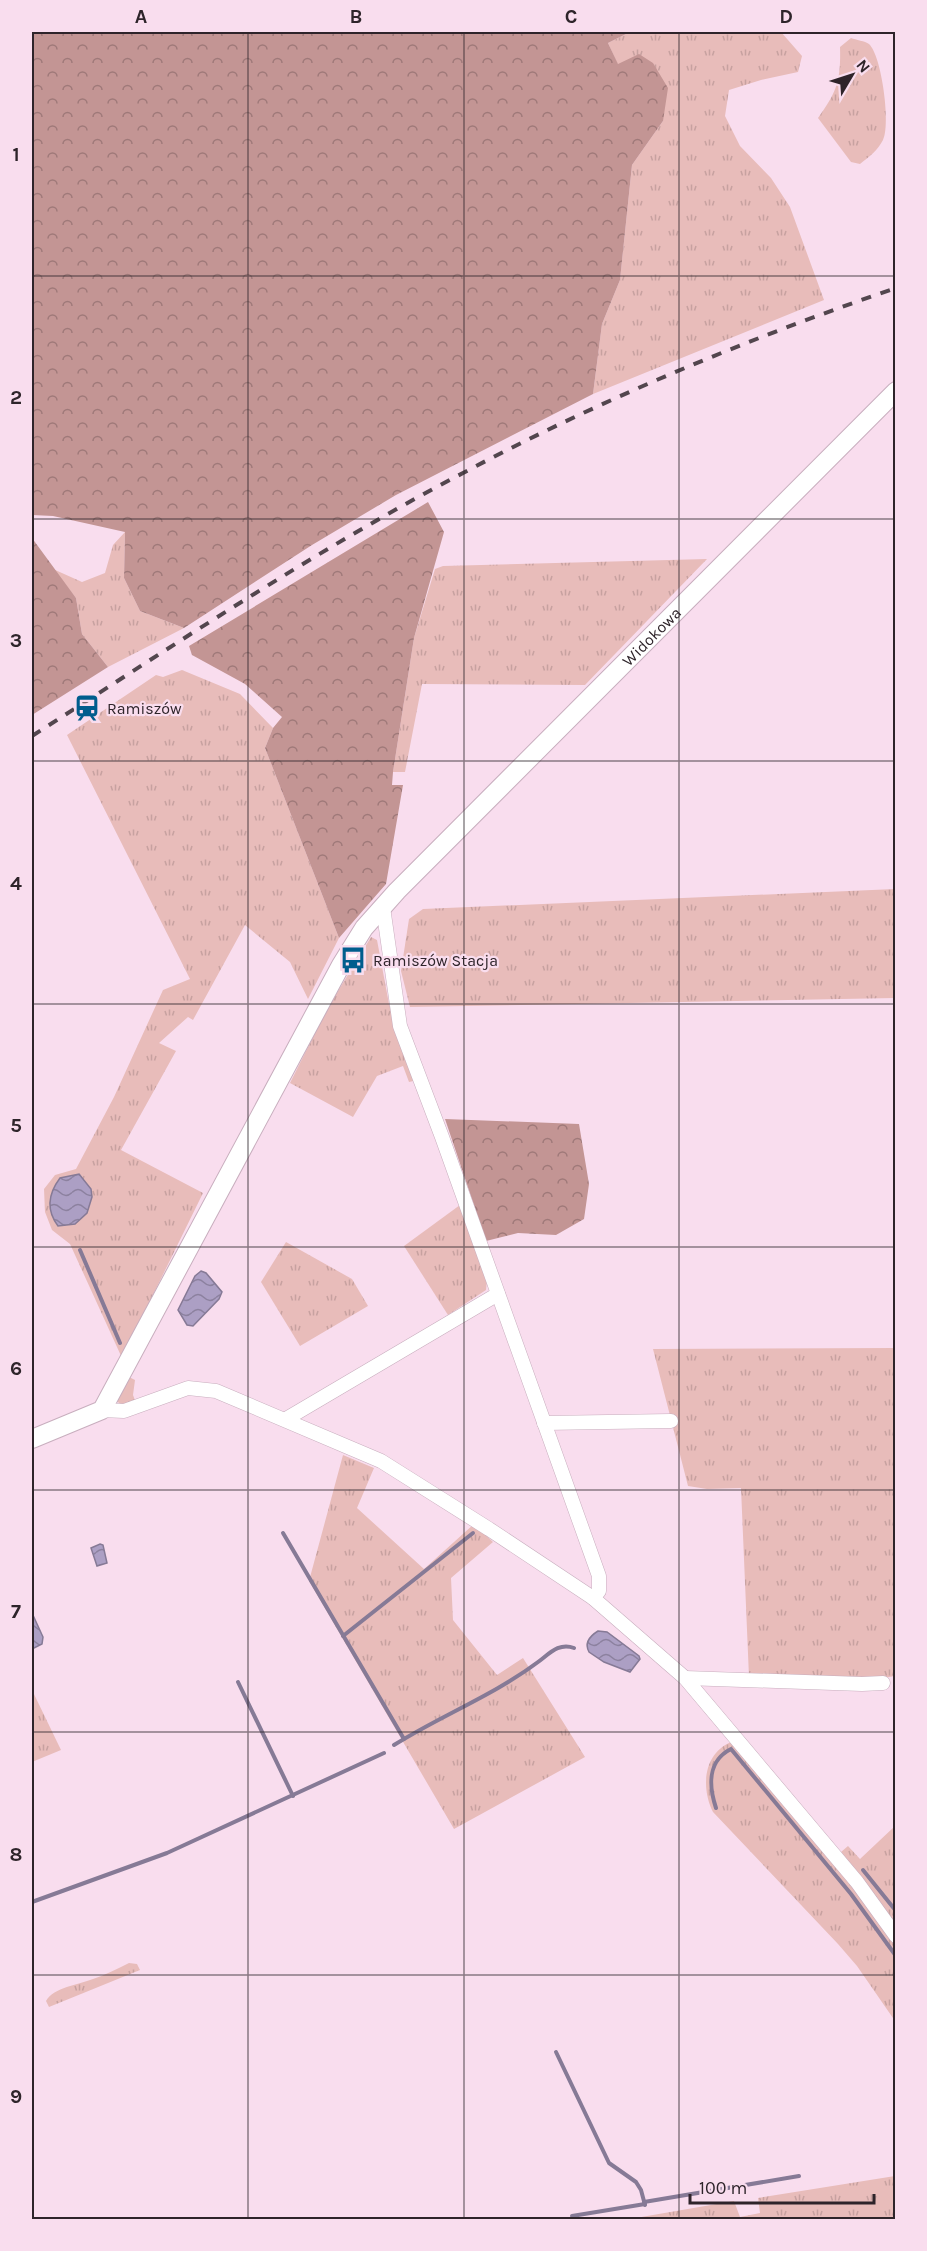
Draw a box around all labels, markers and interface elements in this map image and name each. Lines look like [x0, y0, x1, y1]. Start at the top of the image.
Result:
text: A [135, 5, 148, 28]
text: B [350, 5, 362, 28]
text: C [565, 5, 577, 28]
text: D [779, 5, 793, 28]
north arrow [822, 45, 882, 105]
text: N [852, 55, 874, 76]
text: 1 [12, 143, 20, 166]
text: 2 [10, 386, 22, 409]
street label: Widokowa [618, 603, 685, 670]
text: 3 [10, 629, 22, 652]
station icon: Ramiszów [72, 693, 102, 723]
place label: Ramiszów [107, 699, 182, 718]
text: 4 [10, 872, 22, 895]
bus stop icon: Ramiszów Stacja [338, 945, 368, 975]
place label: Ramiszów Stacja [373, 951, 498, 970]
text: 5 [10, 1114, 22, 1137]
text: 6 [10, 1357, 22, 1380]
text: 7 [11, 1600, 21, 1623]
text: 8 [10, 1843, 22, 1866]
text: 9 [10, 2085, 22, 2108]
scale bar [690, 2167, 874, 2205]
text: 100 m [699, 2177, 747, 2199]

